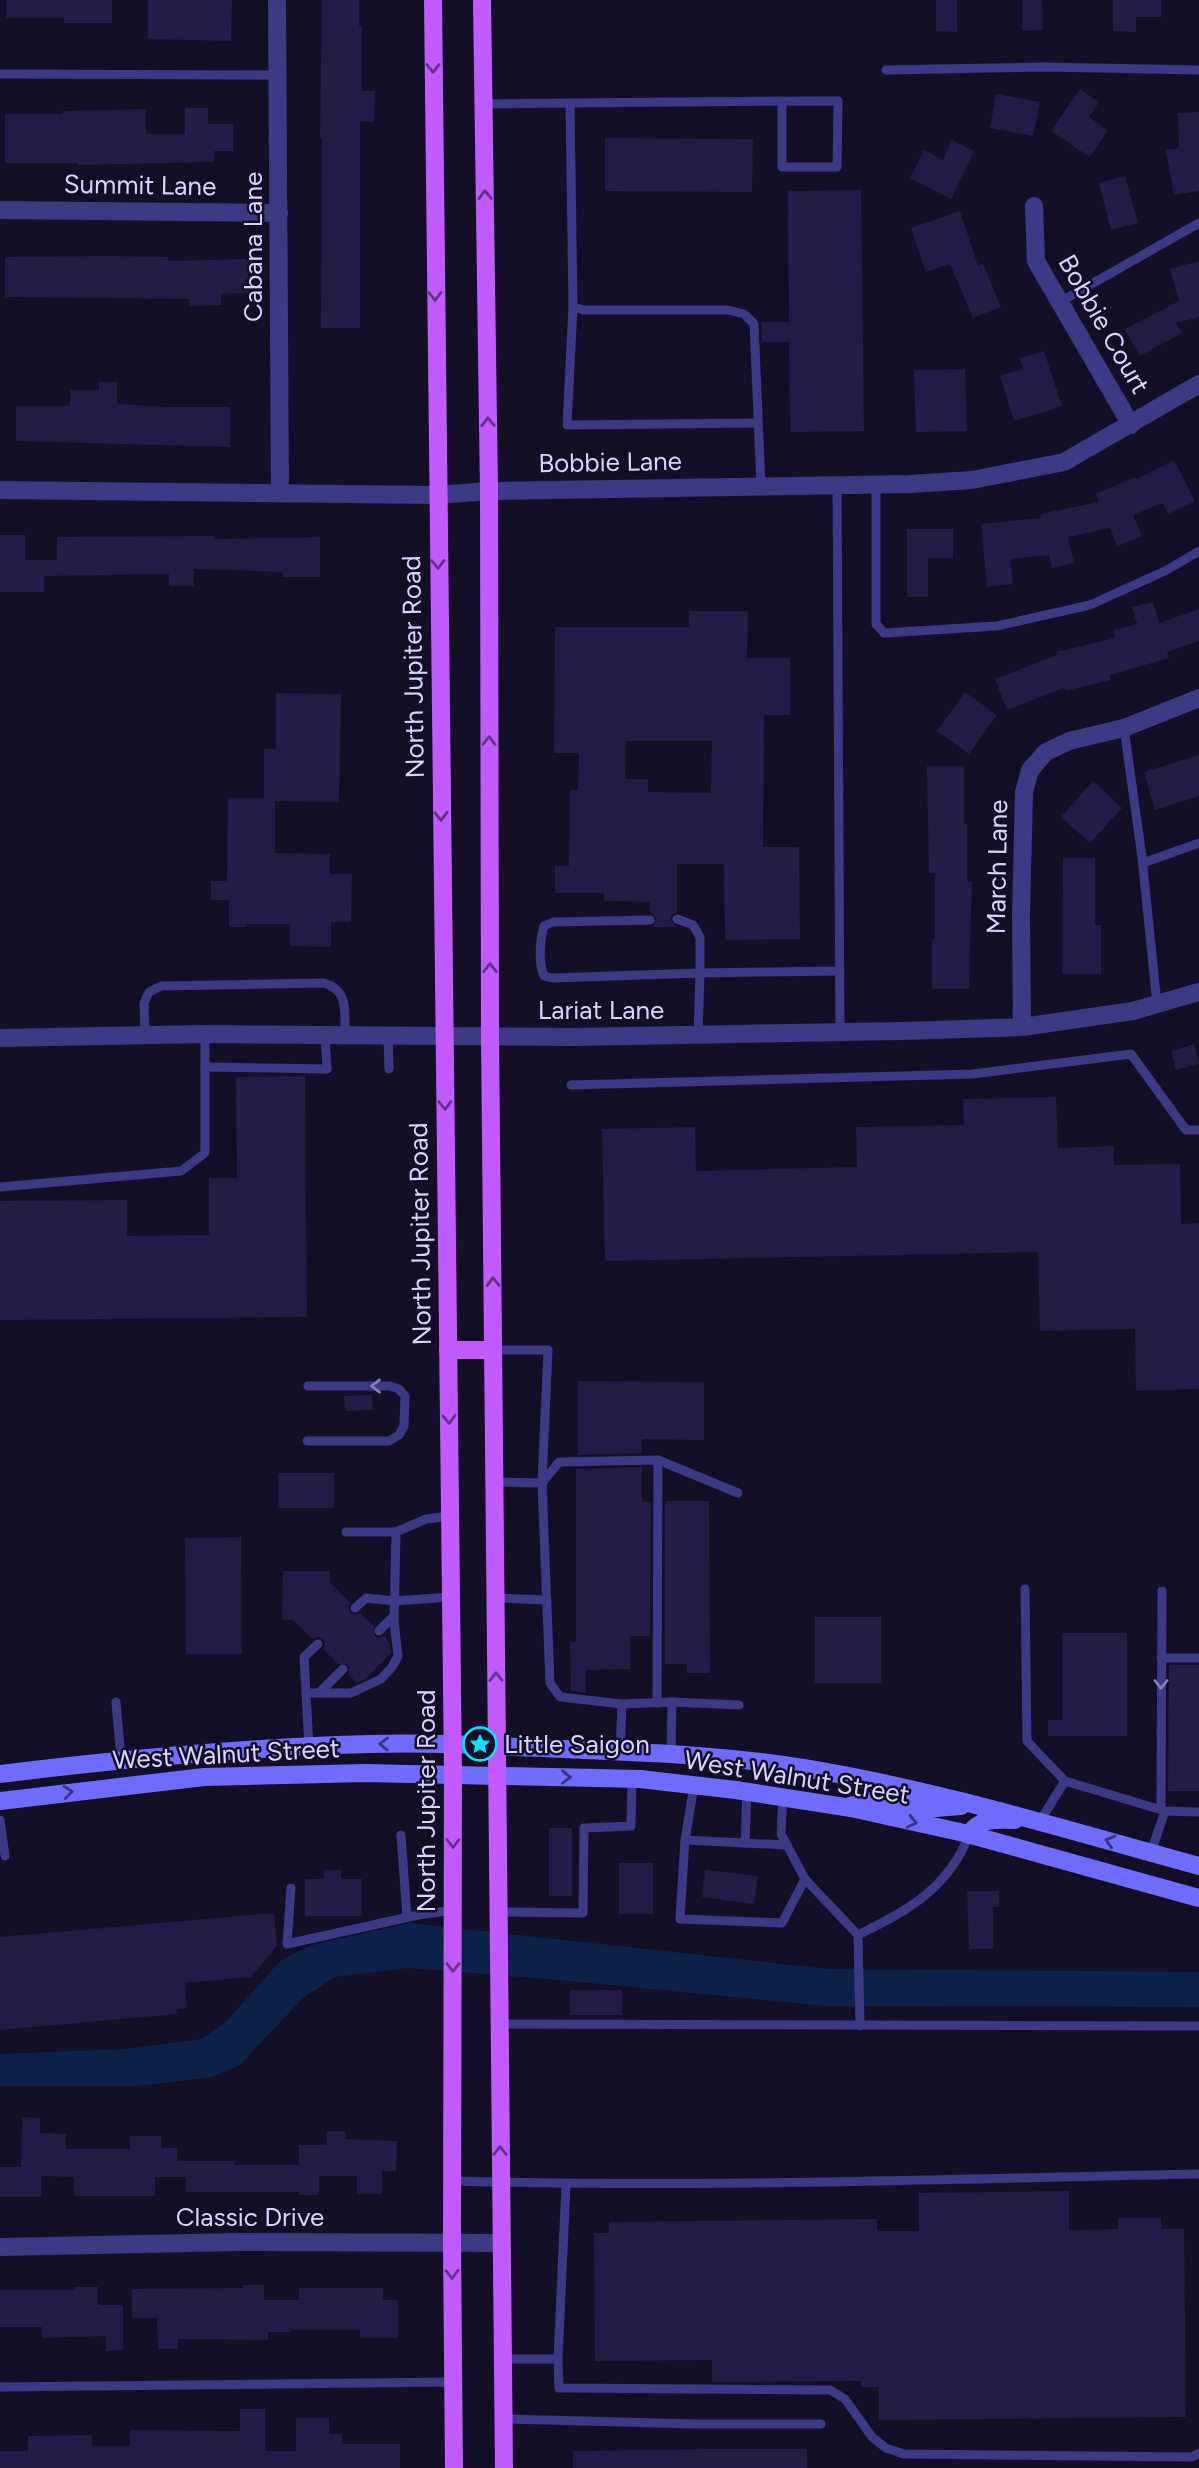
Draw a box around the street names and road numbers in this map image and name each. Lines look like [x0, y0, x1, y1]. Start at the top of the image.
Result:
street label: Summit Lane [63, 168, 217, 202]
street label: Cabana Lane [237, 172, 269, 322]
street label: Bobbie Court [1051, 249, 1157, 399]
street label: Bobbie Lane [538, 445, 682, 479]
street label: North Jupiter Road [395, 555, 431, 779]
street label: March Lane [980, 799, 1014, 935]
street label: Lariat Lane [538, 994, 664, 1026]
street label: North Jupiter Road [402, 1122, 438, 1346]
street label: North Jupiter Road [410, 1689, 442, 1913]
street label: West Walnut Street [112, 1732, 341, 1776]
street label: West Walnut Street [682, 1743, 912, 1811]
street label: Classic Drive [176, 2201, 324, 2233]

